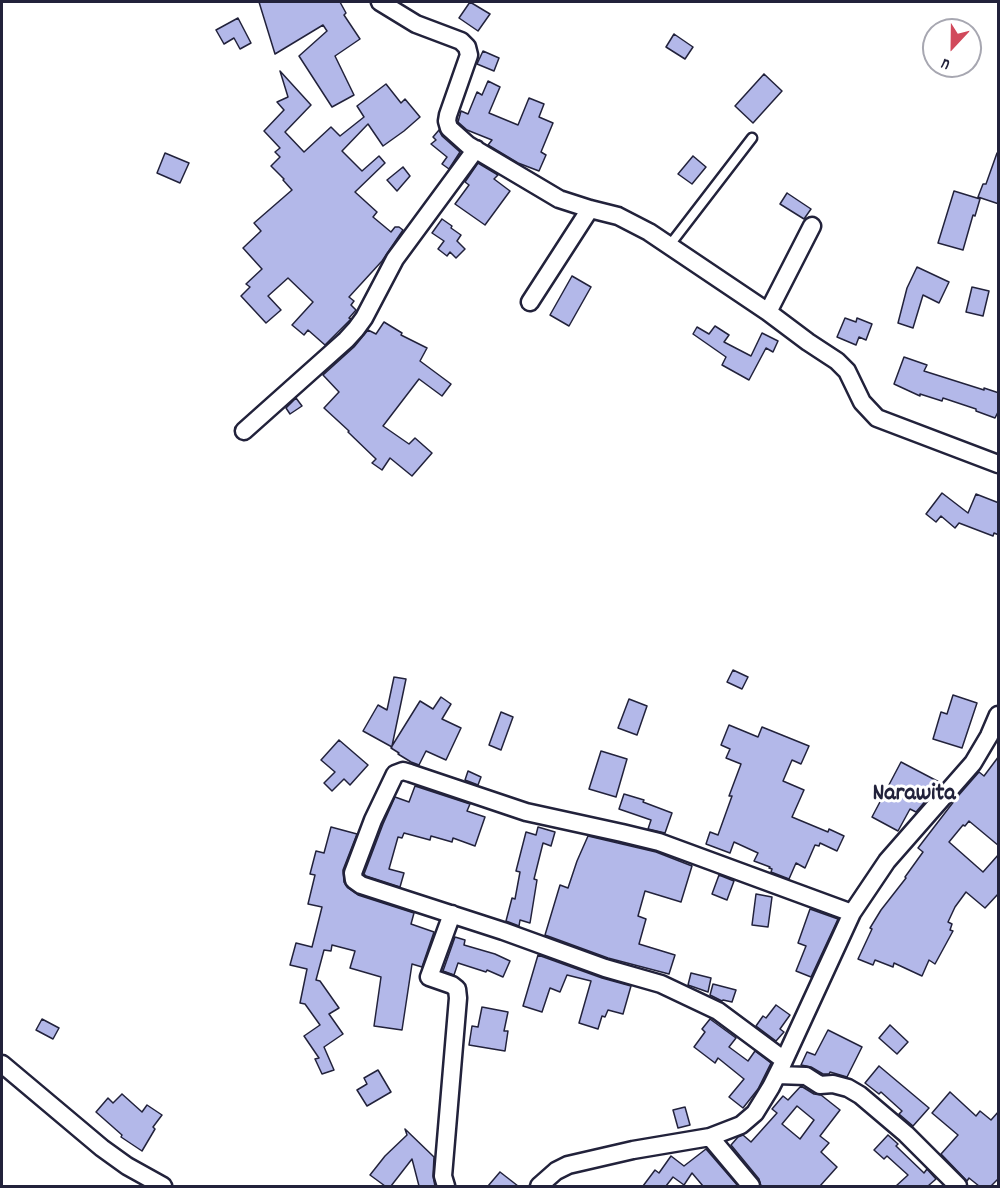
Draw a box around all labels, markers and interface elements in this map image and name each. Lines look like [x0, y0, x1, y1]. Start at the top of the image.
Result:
north arrow [922, 18, 982, 78]
text: U [938, 51, 954, 75]
district label: Narawita [872, 782, 956, 810]

